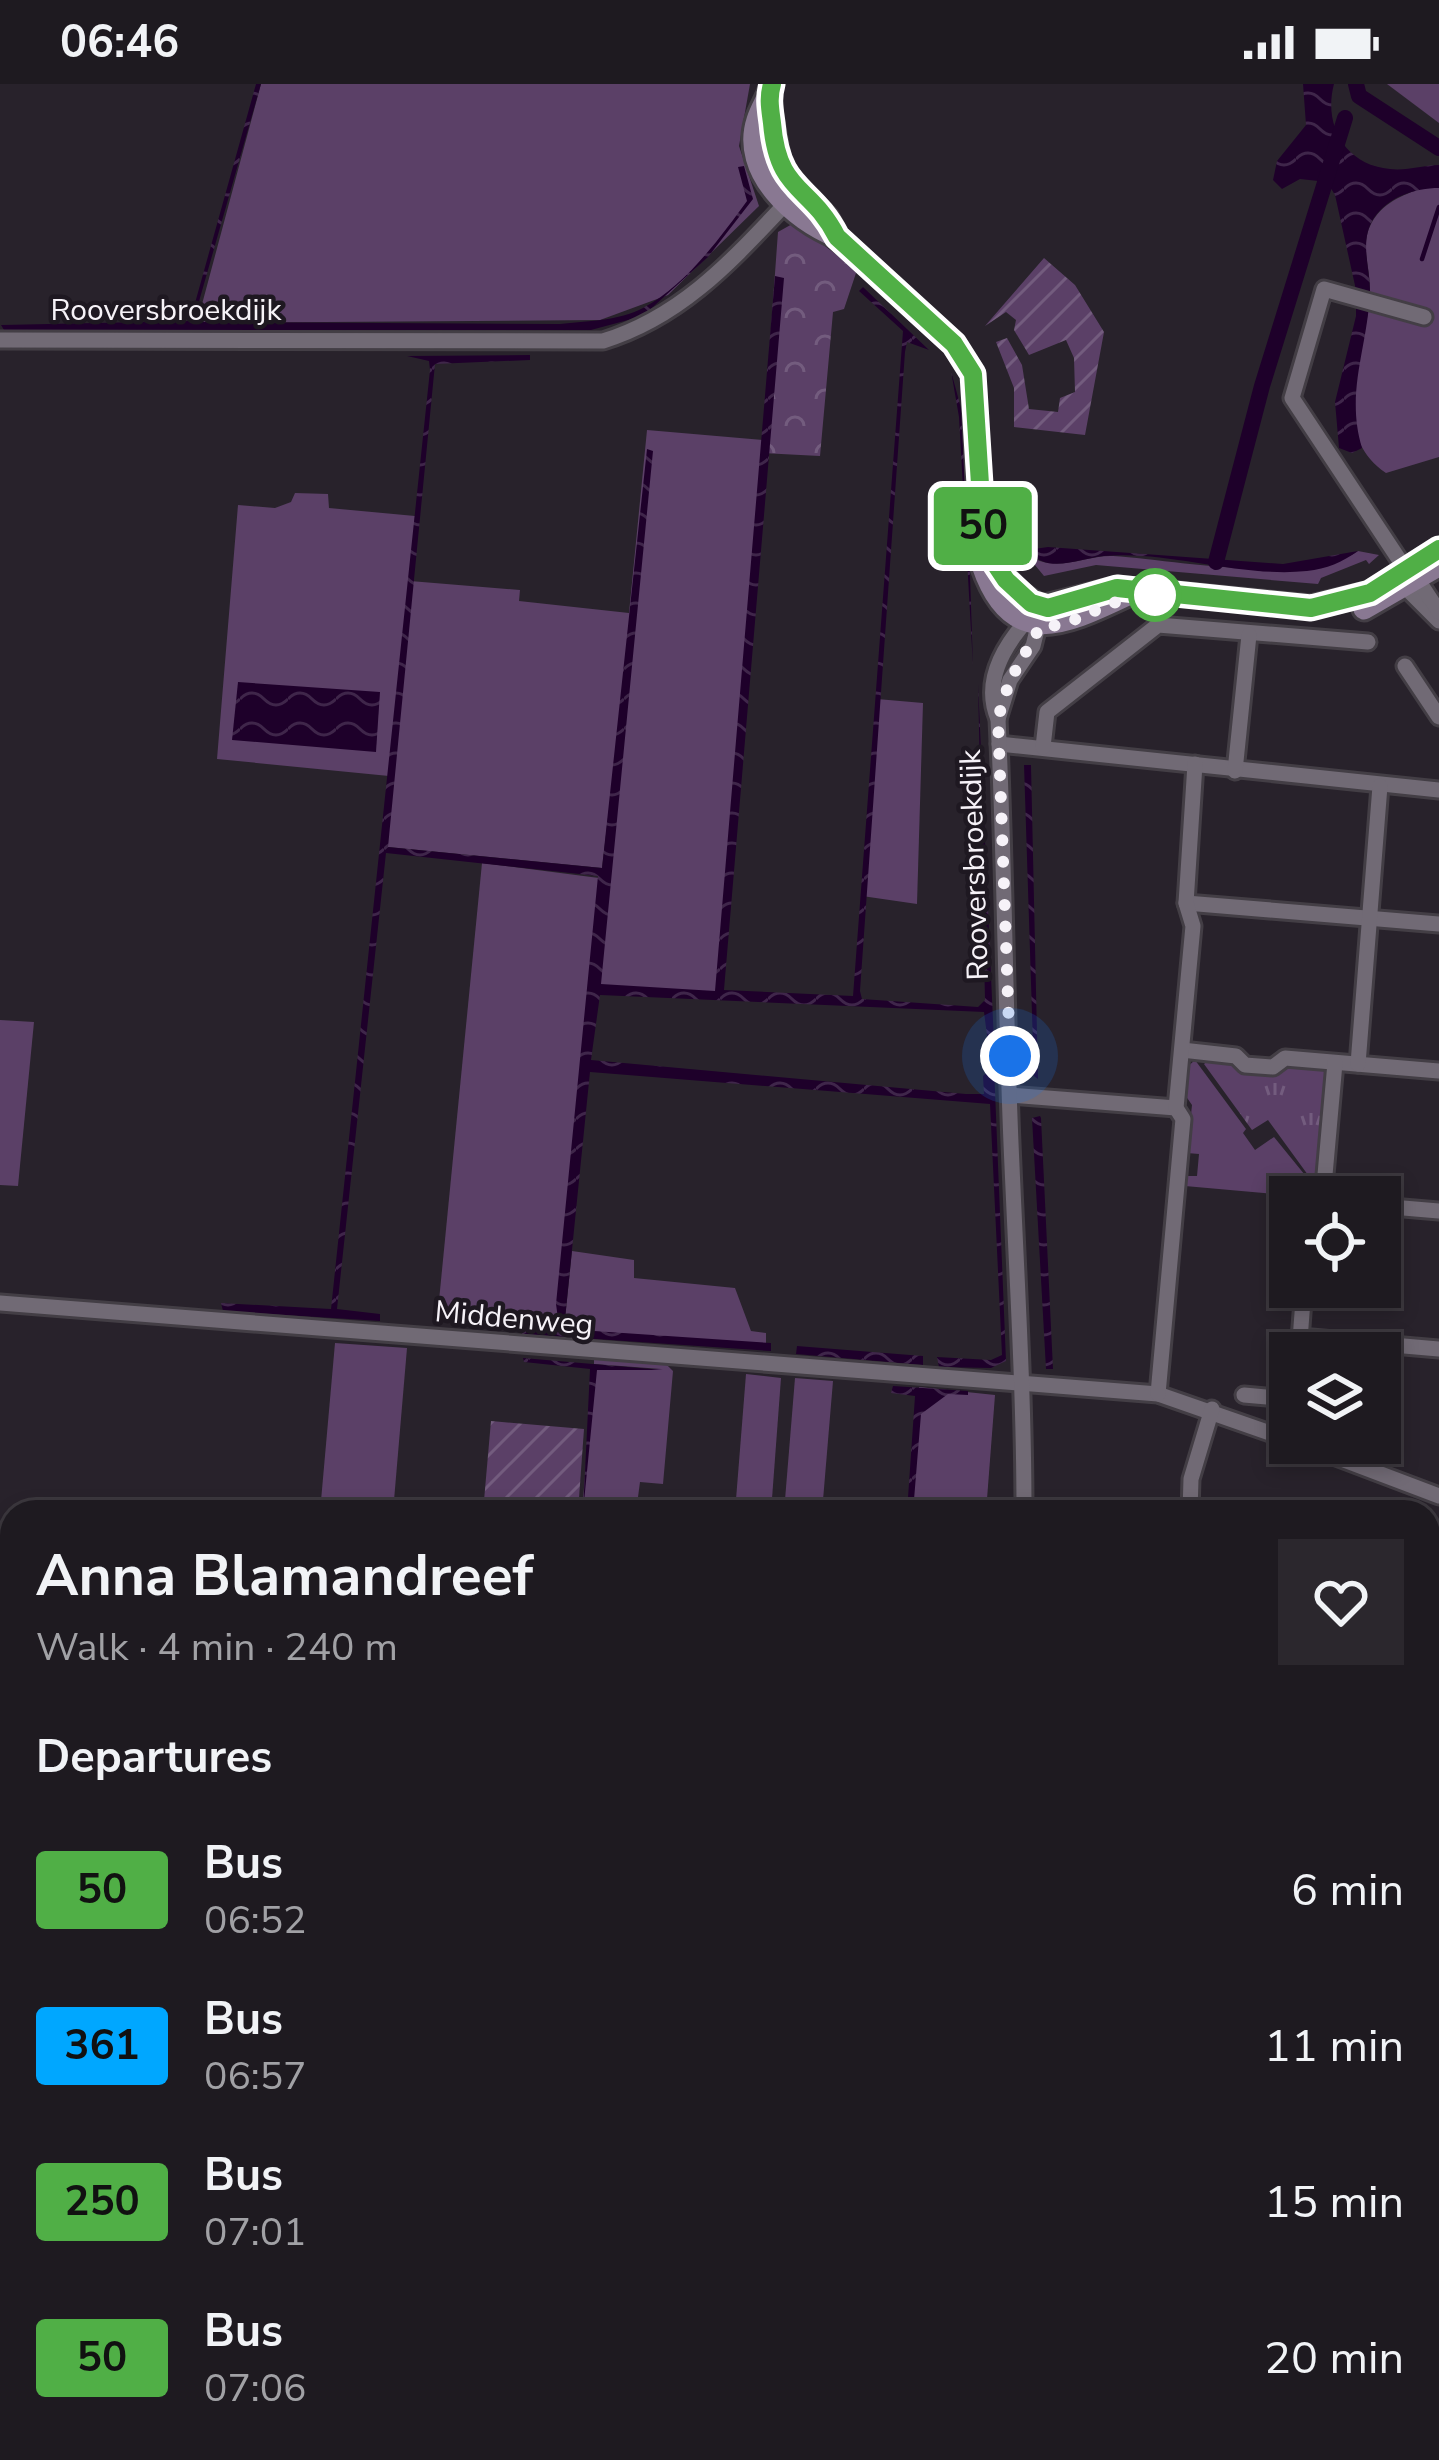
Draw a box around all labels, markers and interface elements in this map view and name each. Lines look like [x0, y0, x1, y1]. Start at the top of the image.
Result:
text: 06:46 [60, 12, 179, 73]
street label: Rooversbroekdijk [51, 290, 282, 331]
line badge: 50 [929, 487, 1037, 565]
text: 50 [958, 497, 1008, 554]
unlabelled marker [1130, 570, 1180, 620]
street label: Rooversbroekdijk [950, 748, 999, 981]
your location [980, 1026, 1040, 1086]
map controls [1269, 1176, 1401, 1464]
button: locate [1269, 1176, 1401, 1308]
street label: Middenweg [433, 1291, 595, 1346]
button: layers [1269, 1332, 1401, 1464]
text: Anna Blamandreef [36, 1537, 533, 1615]
button: heart [1278, 1539, 1404, 1665]
text: Walk · 4 min · 240 m [36, 1621, 398, 1674]
text: Departures [36, 1727, 272, 1788]
text: Bus [204, 1833, 283, 1894]
text: 6 min [1291, 1860, 1404, 1921]
text: 50 [77, 1861, 127, 1918]
text: 06:52 [204, 1894, 307, 1947]
text: Bus [204, 1989, 283, 2050]
text: 11 min [1264, 2016, 1404, 2077]
text: 361 [64, 2017, 140, 2074]
text: 06:57 [204, 2050, 307, 2103]
text: Bus [204, 2145, 283, 2206]
text: 15 min [1264, 2172, 1404, 2233]
text: 250 [64, 2173, 140, 2230]
text: 07:01 [204, 2206, 307, 2259]
text: Bus [204, 2301, 283, 2362]
text: 20 min [1264, 2328, 1404, 2389]
text: 50 [77, 2329, 127, 2386]
text: 07:06 [204, 2362, 307, 2415]

